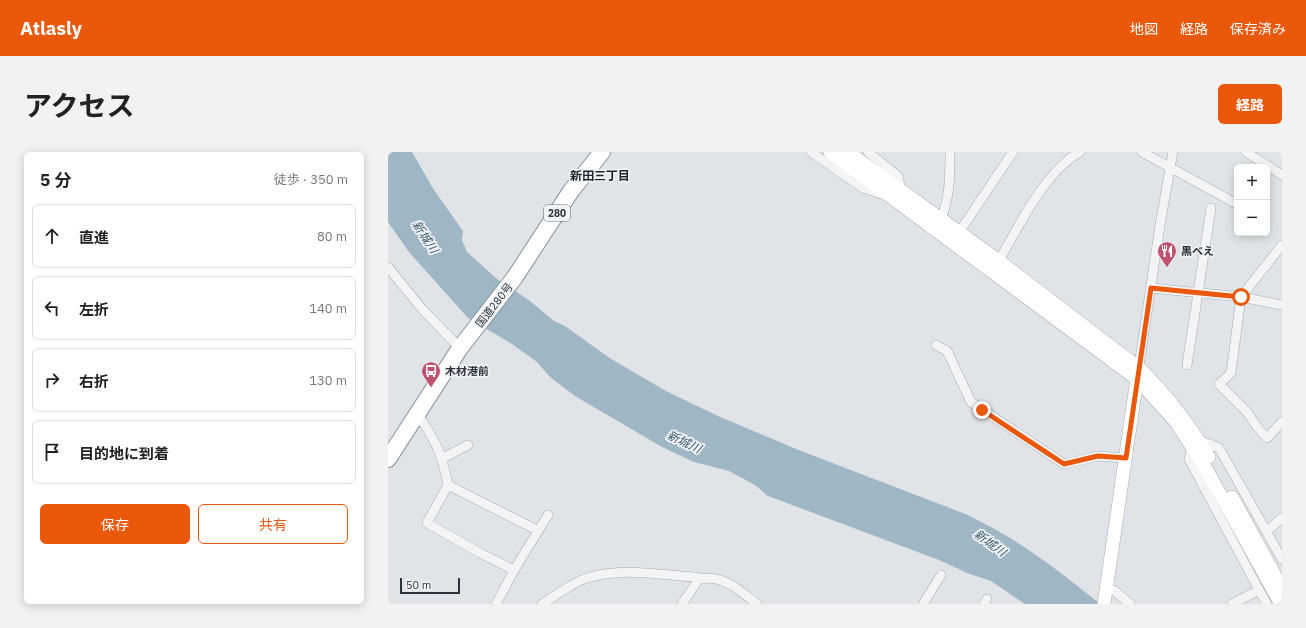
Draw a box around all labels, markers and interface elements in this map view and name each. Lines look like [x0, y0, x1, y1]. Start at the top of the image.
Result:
text: Atlasly [20, 16, 82, 40]
text: 地図 [1130, 20, 1158, 38]
text: 経路 [1180, 20, 1208, 38]
text: 保存済み [1230, 20, 1286, 38]
button: 経路 [1218, 84, 1282, 124]
text: アクセス [24, 87, 135, 124]
map controls [1234, 164, 1270, 236]
button: + [1234, 164, 1270, 200]
district label: 新田三丁目 [570, 168, 630, 183]
text: 5 分 [40, 169, 71, 191]
text: 徒歩 · 350 m [274, 171, 348, 188]
button: − [1234, 200, 1270, 236]
road number: 280 [544, 205, 570, 221]
water label: 新城川 [409, 218, 443, 258]
icon: ahead [41, 225, 63, 247]
text: 直進 [79, 228, 109, 247]
text: 80 m [317, 228, 347, 245]
restaurant icon: 黒べえ [1156, 240, 1178, 268]
place label: 黒べえ [1181, 244, 1214, 258]
street label: 国道280号 [472, 280, 516, 330]
route start [1232, 288, 1250, 306]
icon: left [41, 297, 63, 319]
text: 左折 [79, 300, 109, 319]
text: 140 m [309, 300, 347, 317]
bus stop icon: 木材港前 [420, 360, 442, 388]
place label: 木材港前 [445, 364, 489, 378]
icon: right [41, 369, 63, 391]
text: 右折 [79, 372, 109, 391]
text: 130 m [309, 372, 347, 389]
route end [973, 401, 991, 419]
water label: 新城川 [665, 427, 706, 457]
icon: arrive [41, 441, 63, 463]
text: 目的地に到着 [79, 444, 169, 463]
button: 保存 [40, 504, 190, 544]
button: 共有 [198, 504, 348, 544]
water label: 新城川 [971, 526, 1011, 560]
scale bar [400, 576, 460, 595]
text: 50 m [406, 578, 431, 592]

